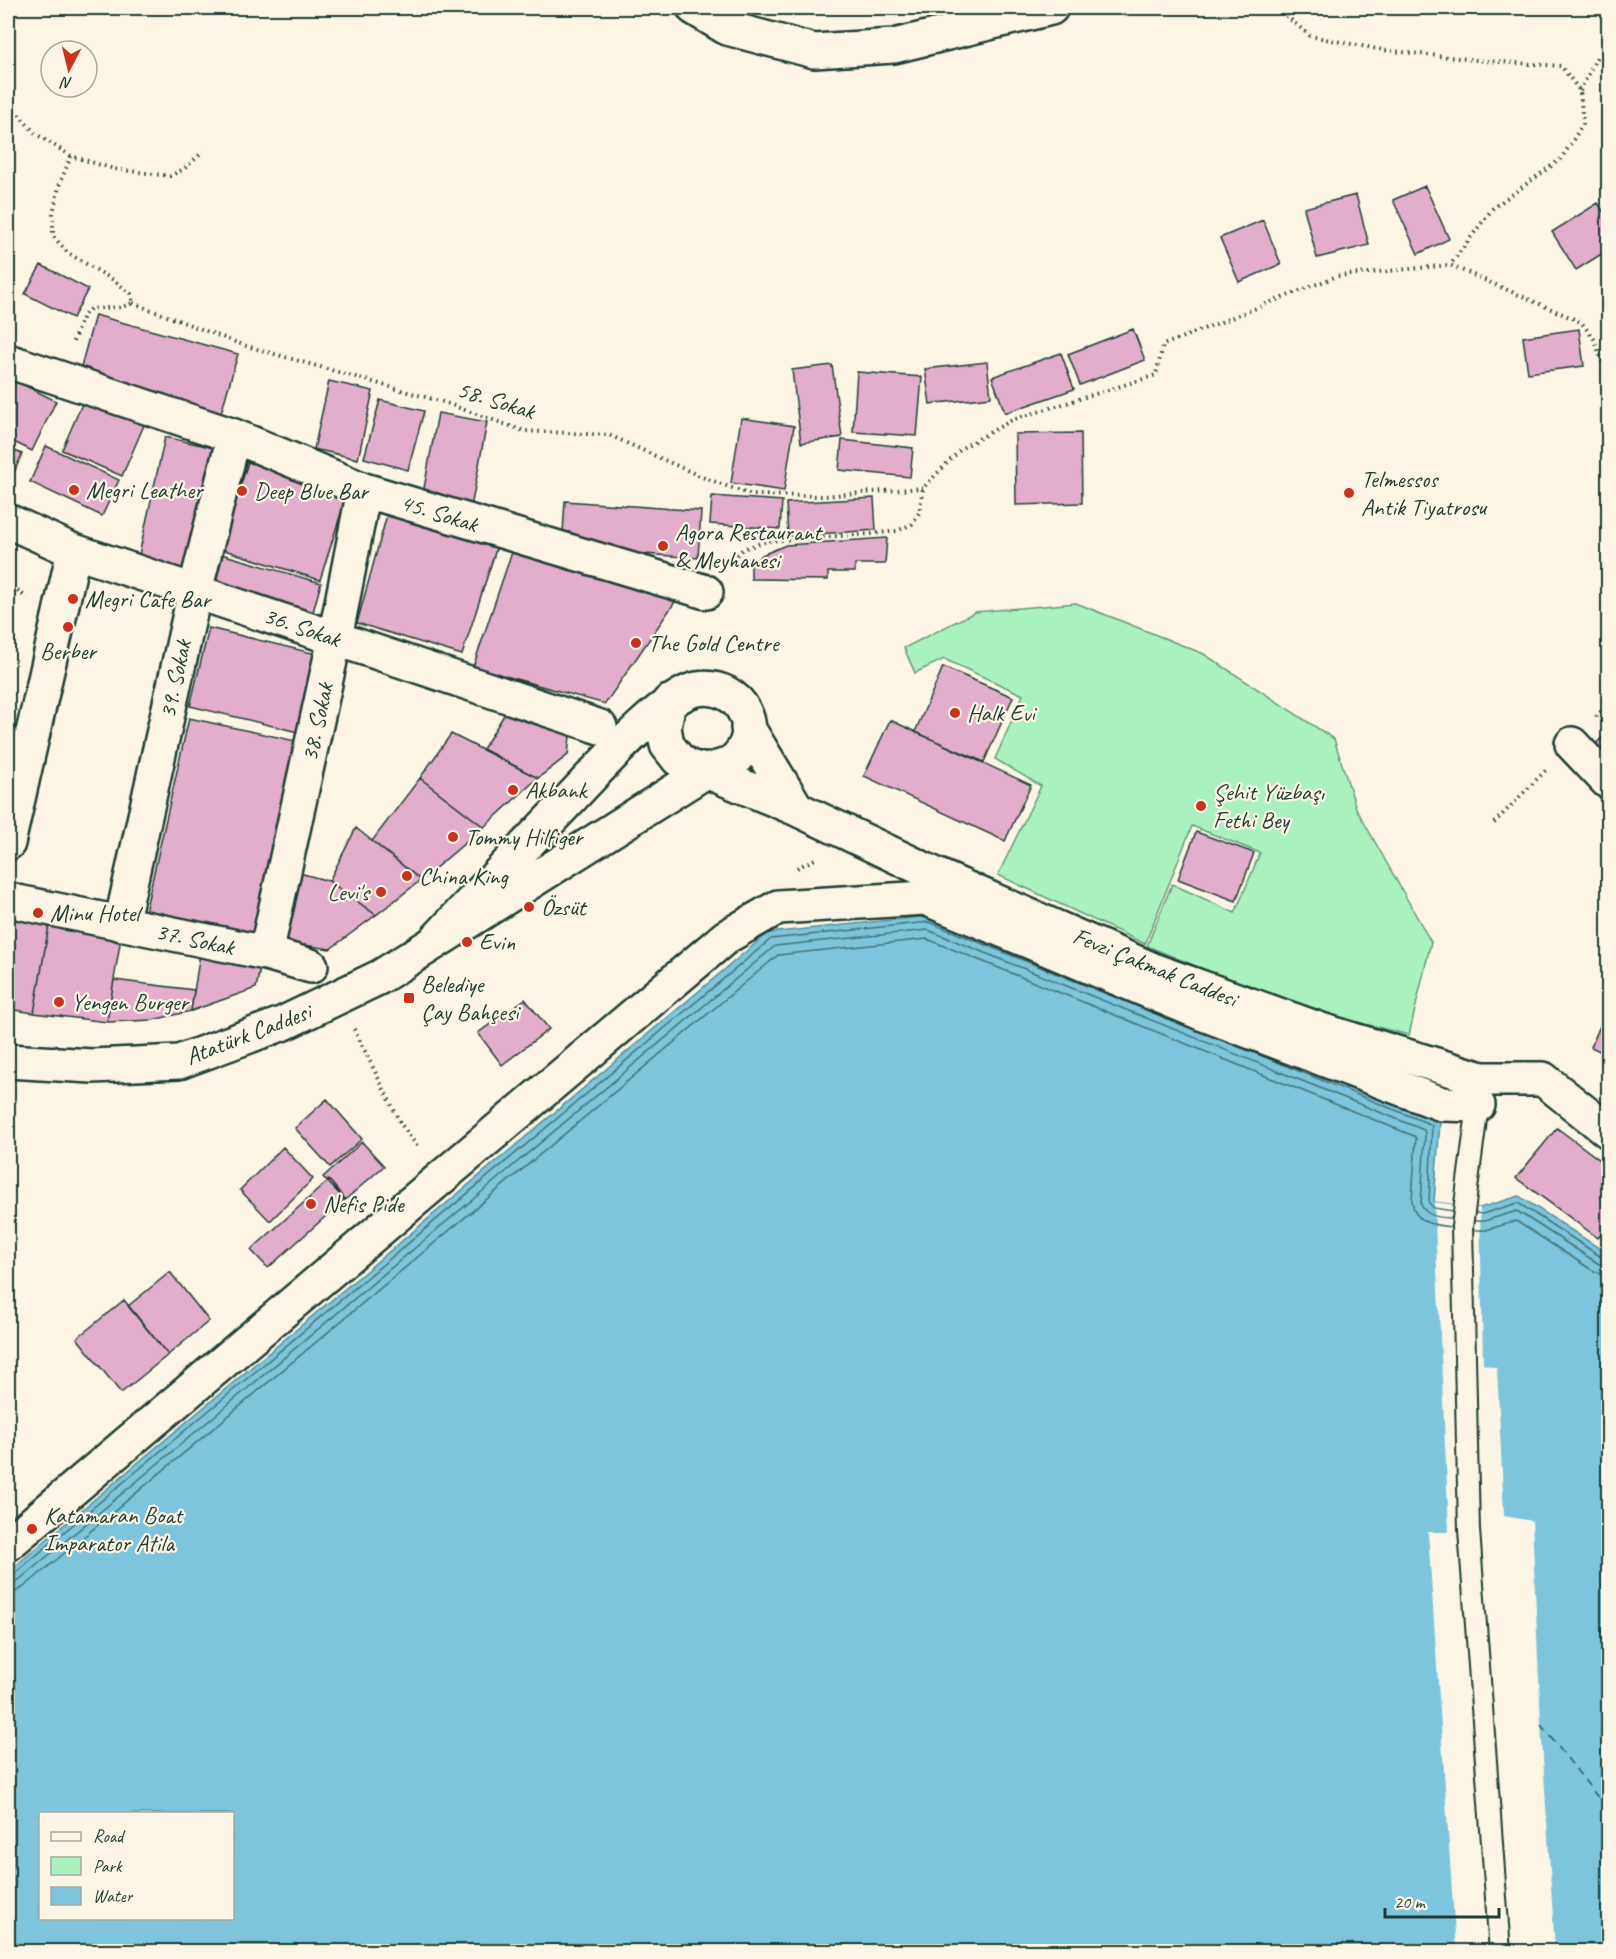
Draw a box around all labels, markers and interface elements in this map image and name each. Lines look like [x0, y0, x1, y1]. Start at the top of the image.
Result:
north arrow [39, 39, 99, 99]
text: N [58, 72, 73, 93]
street label: 58. Sokak [454, 374, 540, 427]
place label: Telmessos Antik Tiyatrosu [1361, 464, 1488, 522]
place label: Megri Leather [86, 475, 205, 505]
place label: Deep Blue Bar [254, 476, 370, 506]
marker: Megri Leather [67, 483, 81, 497]
marker: Deep Blue Bar [235, 484, 249, 498]
marker: Telmessos Antik Tiyatrosu [1342, 486, 1356, 500]
street label: 45. Sokak [397, 487, 483, 540]
place label: Agora Restaurant & Meyhanesi [675, 517, 823, 575]
marker: Agora Restaurant & Meyhanesi [656, 539, 670, 553]
place label: Megri Cafe Bar [85, 584, 212, 614]
marker: Megri Cafe Bar [66, 592, 80, 606]
street label: 36. Sokak [260, 600, 346, 655]
marker: Berber [61, 620, 75, 634]
place label: The Gold Centre [648, 628, 781, 658]
street label: 39. Sokak [152, 635, 198, 721]
place label: Berber [40, 636, 98, 666]
marker: The Gold Centre [629, 636, 643, 650]
street label: 38. Sokak [294, 678, 340, 764]
place label: Halk Evi [967, 698, 1037, 728]
marker: Halk Evi [948, 706, 962, 720]
place label: Akbank [525, 775, 589, 805]
place label: Şehit Yüzbaşı Fethi Bey [1213, 777, 1325, 835]
marker: Akbank [506, 783, 520, 797]
marker: Şehit Yüzbaşı Fethi Bey [1194, 799, 1208, 813]
place label: Tommy Hilfiger [465, 822, 585, 852]
marker: Tommy Hilfiger [446, 830, 460, 844]
place label: China King [419, 861, 509, 891]
marker: China King [400, 869, 414, 883]
place label: Levi's [328, 877, 372, 907]
marker: Levi's [374, 885, 388, 899]
place label: Özsüt [541, 892, 588, 922]
place label: Minu Hotel [50, 898, 143, 928]
marker: Özsüt [522, 900, 536, 914]
marker: Minu Hotel [31, 906, 45, 920]
street label: 37. Sokak [153, 916, 239, 962]
street label: Fevzi Çakmak Caddesi [1069, 920, 1244, 1015]
place label: Evin [479, 927, 515, 957]
marker: Evin [460, 935, 474, 949]
place label: Belediye Çay Bahçesi [421, 969, 521, 1027]
place label: Yengen Burger [71, 987, 191, 1017]
marker: Belediye Çay Bahçesi [402, 991, 416, 1005]
marker: Yengen Burger [52, 995, 66, 1009]
street label: Atatürk Caddesi [181, 995, 318, 1072]
place label: Nefis Pide [323, 1189, 406, 1219]
marker: Nefis Pide [304, 1197, 318, 1211]
place label: Katamaran Boat Imparator Atila [44, 1500, 184, 1558]
marker: Katamaran Boat Imparator Atila [25, 1522, 39, 1536]
legend [39, 1812, 234, 1920]
text: Road [93, 1825, 126, 1847]
text: Park [93, 1855, 123, 1877]
scale bar [1385, 1881, 1499, 1919]
text: Water [93, 1885, 134, 1907]
text: 20 m [1394, 1891, 1427, 1913]

